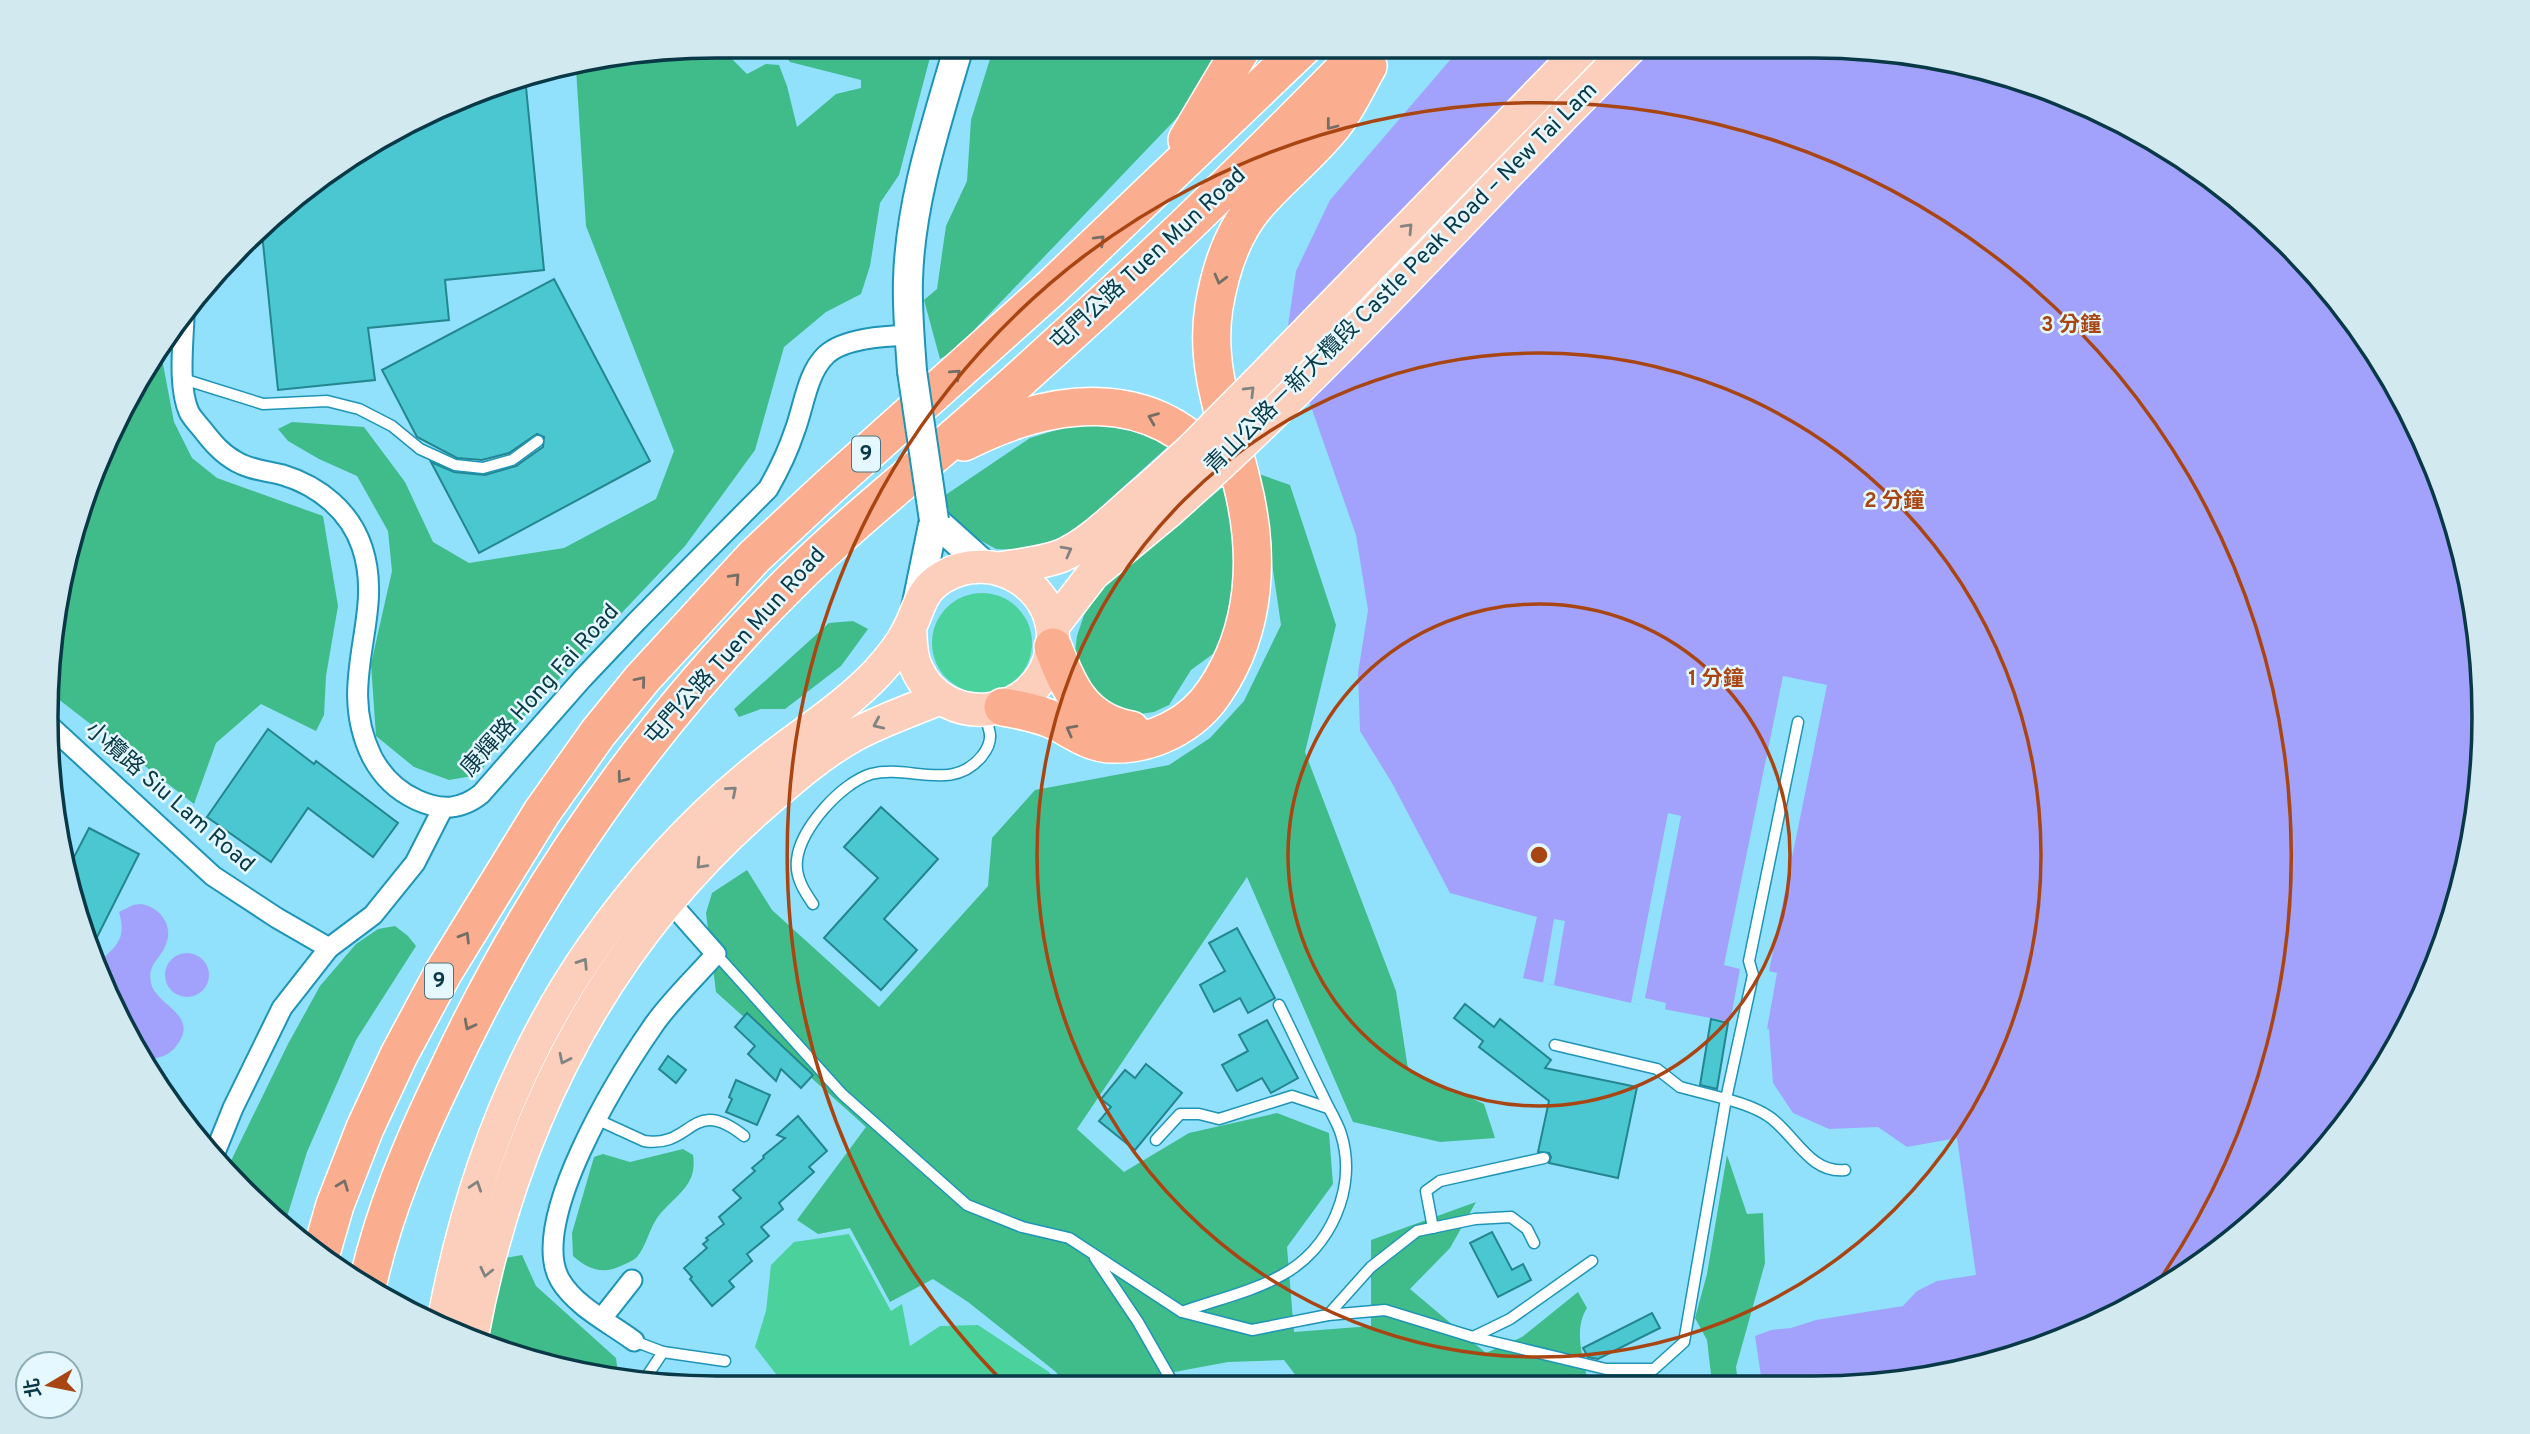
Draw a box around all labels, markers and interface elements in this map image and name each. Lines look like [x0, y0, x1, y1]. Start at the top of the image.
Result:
street label: 青山公路－新大欖段 Castle Peak Road – New Tai Lam [1200, 77, 1604, 481]
one-way arrow [1327, 117, 1339, 130]
street label: 屯門公路 Tuen Mun Road [1045, 162, 1253, 358]
one-way arrow [1400, 223, 1413, 236]
one-way arrow [1091, 236, 1104, 249]
one-way arrow [1214, 273, 1228, 285]
text: 3 分鐘 [2041, 312, 2101, 339]
one-way arrow [948, 370, 961, 382]
one-way arrow [1242, 387, 1254, 399]
one-way arrow [1147, 412, 1159, 426]
road number: 9 [852, 436, 880, 472]
text: 2 分鐘 [1864, 488, 1924, 515]
street label: 屯門公路 Tuen Mun Road [639, 542, 833, 752]
one-way arrow [1060, 546, 1073, 560]
one-way arrow [727, 573, 739, 586]
street label: 康輝路 Hong Fai Road [456, 599, 626, 783]
text: 1 分鐘 [1688, 666, 1744, 693]
one-way arrow [633, 676, 645, 689]
street label: 小欖路 Siu Lam Road [78, 716, 260, 880]
one-way arrow [873, 716, 885, 730]
one-way arrow [1066, 724, 1078, 738]
one-way arrow [617, 770, 630, 783]
one-way arrow [723, 787, 736, 800]
centre of rings [1527, 843, 1551, 867]
one-way arrow [697, 856, 709, 869]
one-way arrow [456, 932, 469, 945]
one-way arrow [575, 957, 588, 970]
road number: 9 [425, 964, 453, 998]
one-way arrow [464, 1018, 477, 1030]
one-way arrow [558, 1052, 572, 1064]
one-way arrow [335, 1179, 349, 1191]
one-way arrow [468, 1181, 482, 1193]
one-way arrow [480, 1266, 494, 1278]
north arrow [14, 1350, 84, 1420]
text: 北 [21, 1376, 48, 1399]

